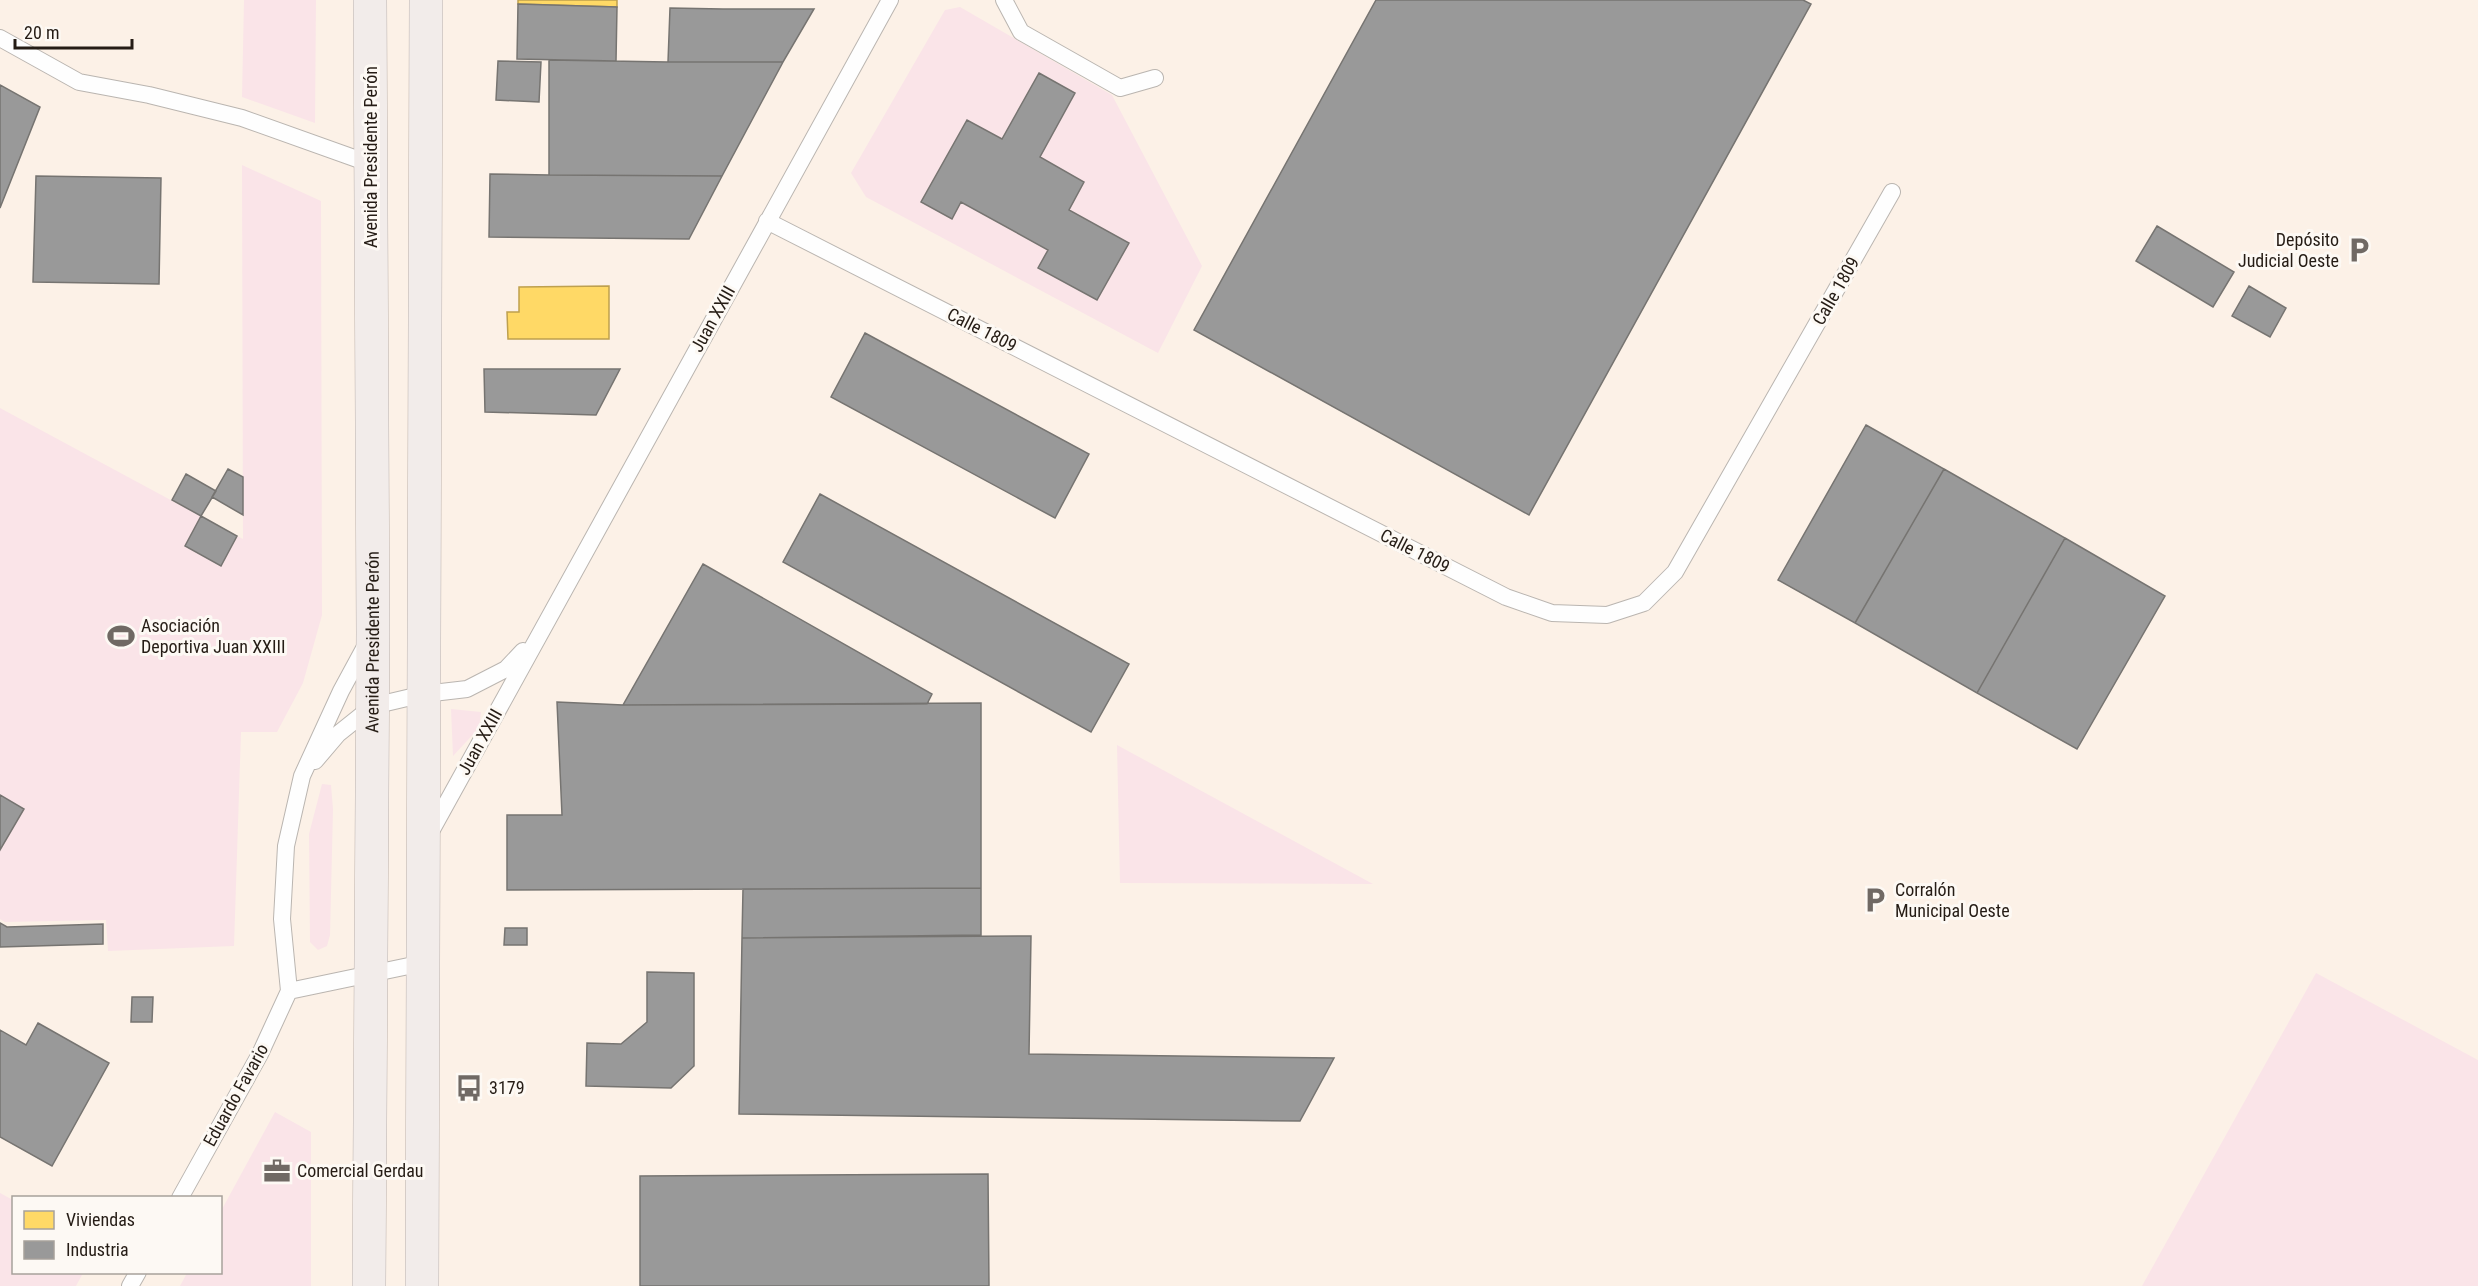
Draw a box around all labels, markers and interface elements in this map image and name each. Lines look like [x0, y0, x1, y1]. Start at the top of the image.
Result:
scale bar [15, 12, 132, 50]
text: 20 m [24, 22, 59, 43]
street label: Avenida Presidente Perón [360, 66, 381, 248]
place label: Depósito Judicial Oeste [2238, 229, 2339, 271]
parking icon: Depósito Judicial Oeste [2344, 235, 2374, 265]
street label: Calle 1809 [1808, 253, 1863, 329]
street label: Juan XXIII [686, 282, 739, 355]
street label: Calle 1809 [944, 303, 1020, 356]
street label: Calle 1809 [1377, 524, 1453, 577]
street label: Avenida Presidente Perón [361, 551, 383, 733]
place label: Asociación Deportiva Juan XXIII [141, 615, 286, 657]
sports icon: Asociación Deportiva Juan XXIII [106, 621, 136, 651]
street label: Juan XXIII [453, 705, 506, 778]
place label: Corralón Municipal Oeste [1895, 879, 2010, 921]
parking icon: Corralón Municipal Oeste [1860, 885, 1890, 915]
street label: Eduardo Favario [199, 1040, 272, 1150]
bus stop icon: 3179 [454, 1073, 484, 1103]
place label: 3179 [489, 1077, 525, 1098]
office icon: Comercial Gerdau [262, 1156, 292, 1186]
place label: Comercial Gerdau [297, 1160, 424, 1181]
legend [12, 1196, 222, 1274]
text: Viviendas [66, 1209, 135, 1230]
text: Industria [66, 1239, 129, 1260]

